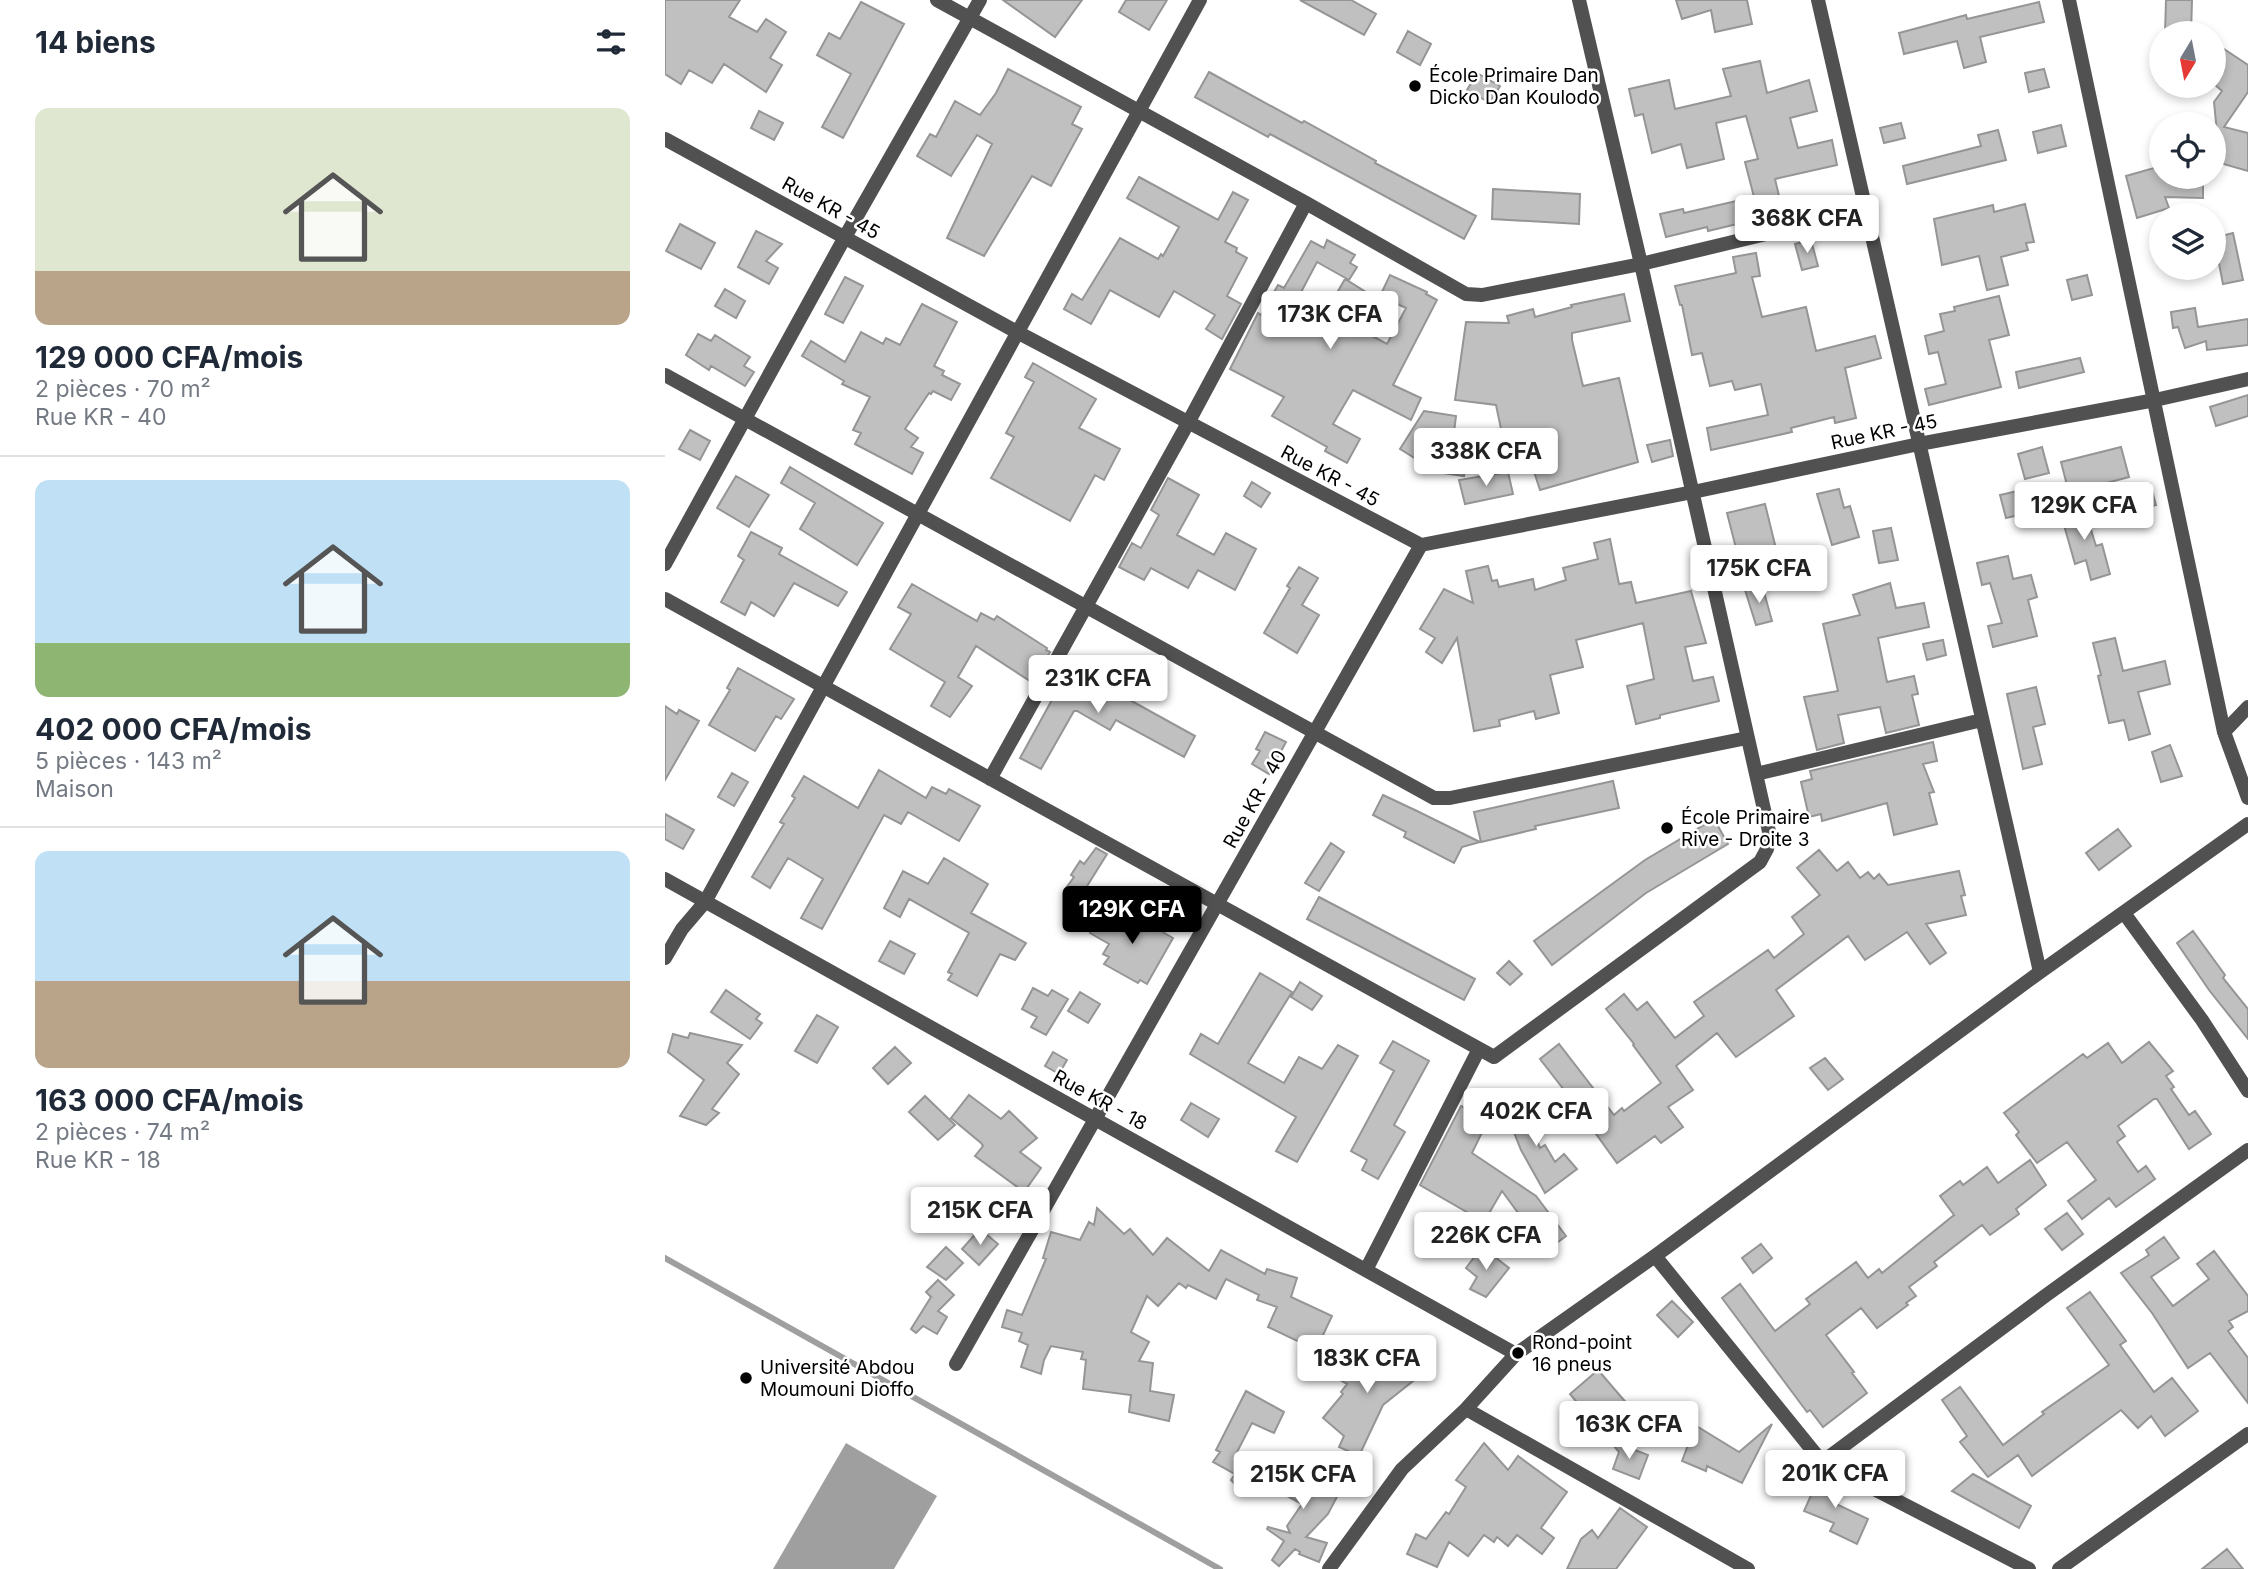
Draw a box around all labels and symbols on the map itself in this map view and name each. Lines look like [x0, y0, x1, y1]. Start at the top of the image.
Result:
north arrow [2149, 21, 2226, 98]
place label: École Primaire Dan Dicko Dan Koulodo [1429, 63, 1600, 109]
marker: École Primaire Dan Dicko Dan Koulodo [1407, 78, 1423, 94]
street label: Rue KR - 45 [778, 172, 884, 244]
pin: 368K CFA [1735, 196, 1879, 255]
pin: 173K CFA [1258, 292, 1402, 351]
street label: Rue KR - 45 [1829, 410, 1939, 454]
pin: 338K CFA [1414, 428, 1558, 488]
street label: Rue KR - 45 [1277, 440, 1383, 512]
pin: 129K CFA [2012, 482, 2156, 542]
pin: 175K CFA [1687, 546, 1831, 605]
pin: 231K CFA [1026, 656, 1170, 715]
street label: Rue KR - 40 [1219, 746, 1291, 852]
place label: École Primaire Rive - Droite 3 [1681, 805, 1810, 851]
marker: École Primaire Rive - Droite 3 [1659, 820, 1675, 836]
pin: 129K CFA [1060, 886, 1204, 946]
street label: Rue KR - 18 [1049, 1065, 1151, 1135]
pin: 402K CFA [1464, 1088, 1608, 1148]
pin: 215K CFA [908, 1188, 1052, 1247]
pin: 226K CFA [1414, 1212, 1558, 1272]
place label: Rond-point 16 pneus [1532, 1331, 1632, 1376]
pin: 183K CFA [1295, 1336, 1439, 1395]
marker: Rond-point 16 pneus [1510, 1345, 1526, 1361]
place label: Université Abdou Moumouni Dioffo [760, 1356, 915, 1401]
marker: Université Abdou Moumouni Dioffo [738, 1370, 754, 1386]
pin: 163K CFA [1557, 1402, 1701, 1461]
pin: 201K CFA [1763, 1450, 1907, 1510]
pin: 215K CFA [1231, 1452, 1375, 1511]

